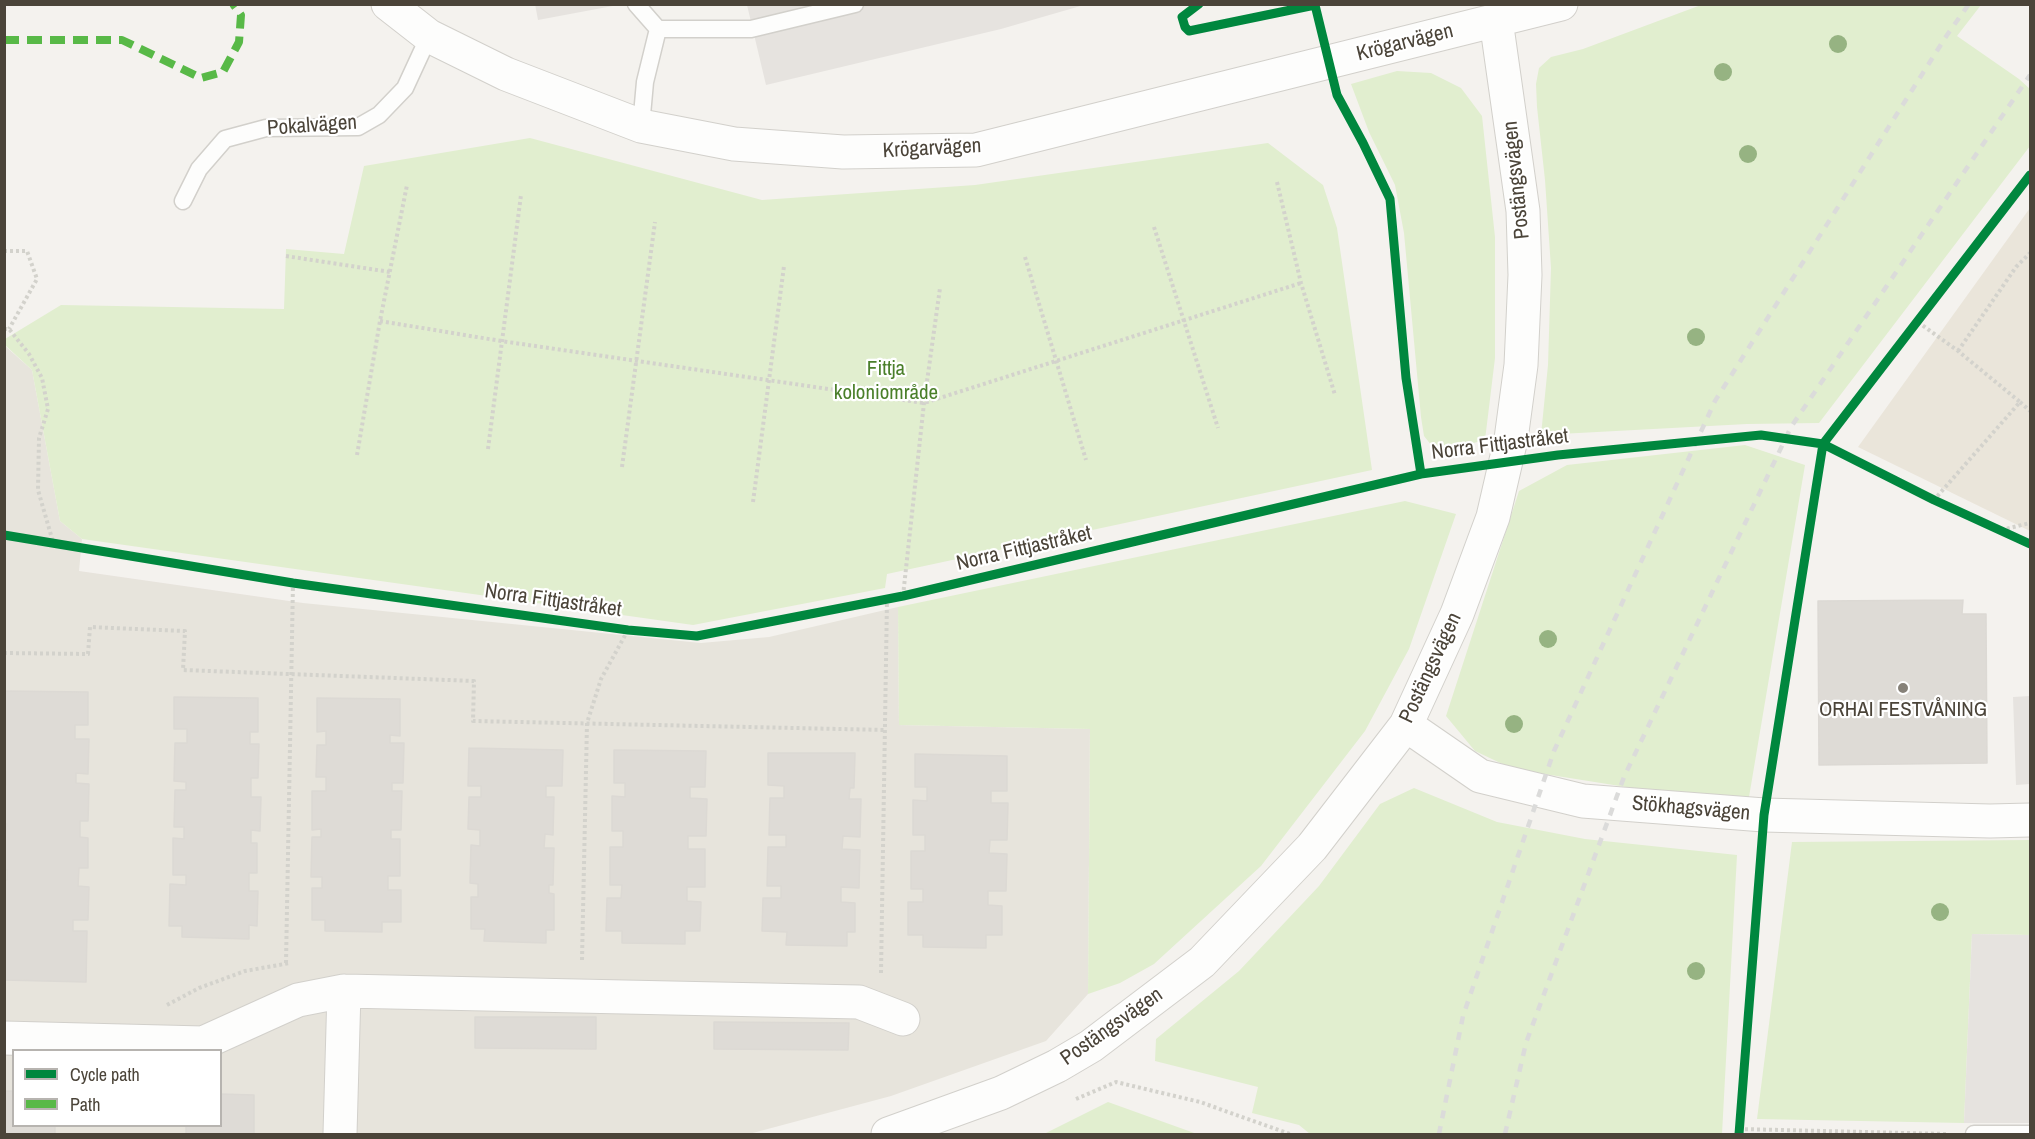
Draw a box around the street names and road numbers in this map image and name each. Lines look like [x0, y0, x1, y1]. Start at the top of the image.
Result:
street label: Krögarvägen [1354, 19, 1456, 67]
street label: Pokalvägen [266, 110, 358, 142]
street label: Postängsvägen [1498, 120, 1536, 240]
street label: Krögarvägen [882, 134, 982, 164]
street label: Norra Fittjastråket [1430, 424, 1570, 466]
street label: Norra Fittjastråket [954, 521, 1094, 577]
street label: Norra Fittjastråket [483, 579, 623, 623]
street label: Postängsvägen [1394, 609, 1468, 727]
street label: Stökhagsvägen [1631, 791, 1751, 827]
street label: Postängsvägen [1056, 983, 1168, 1071]

